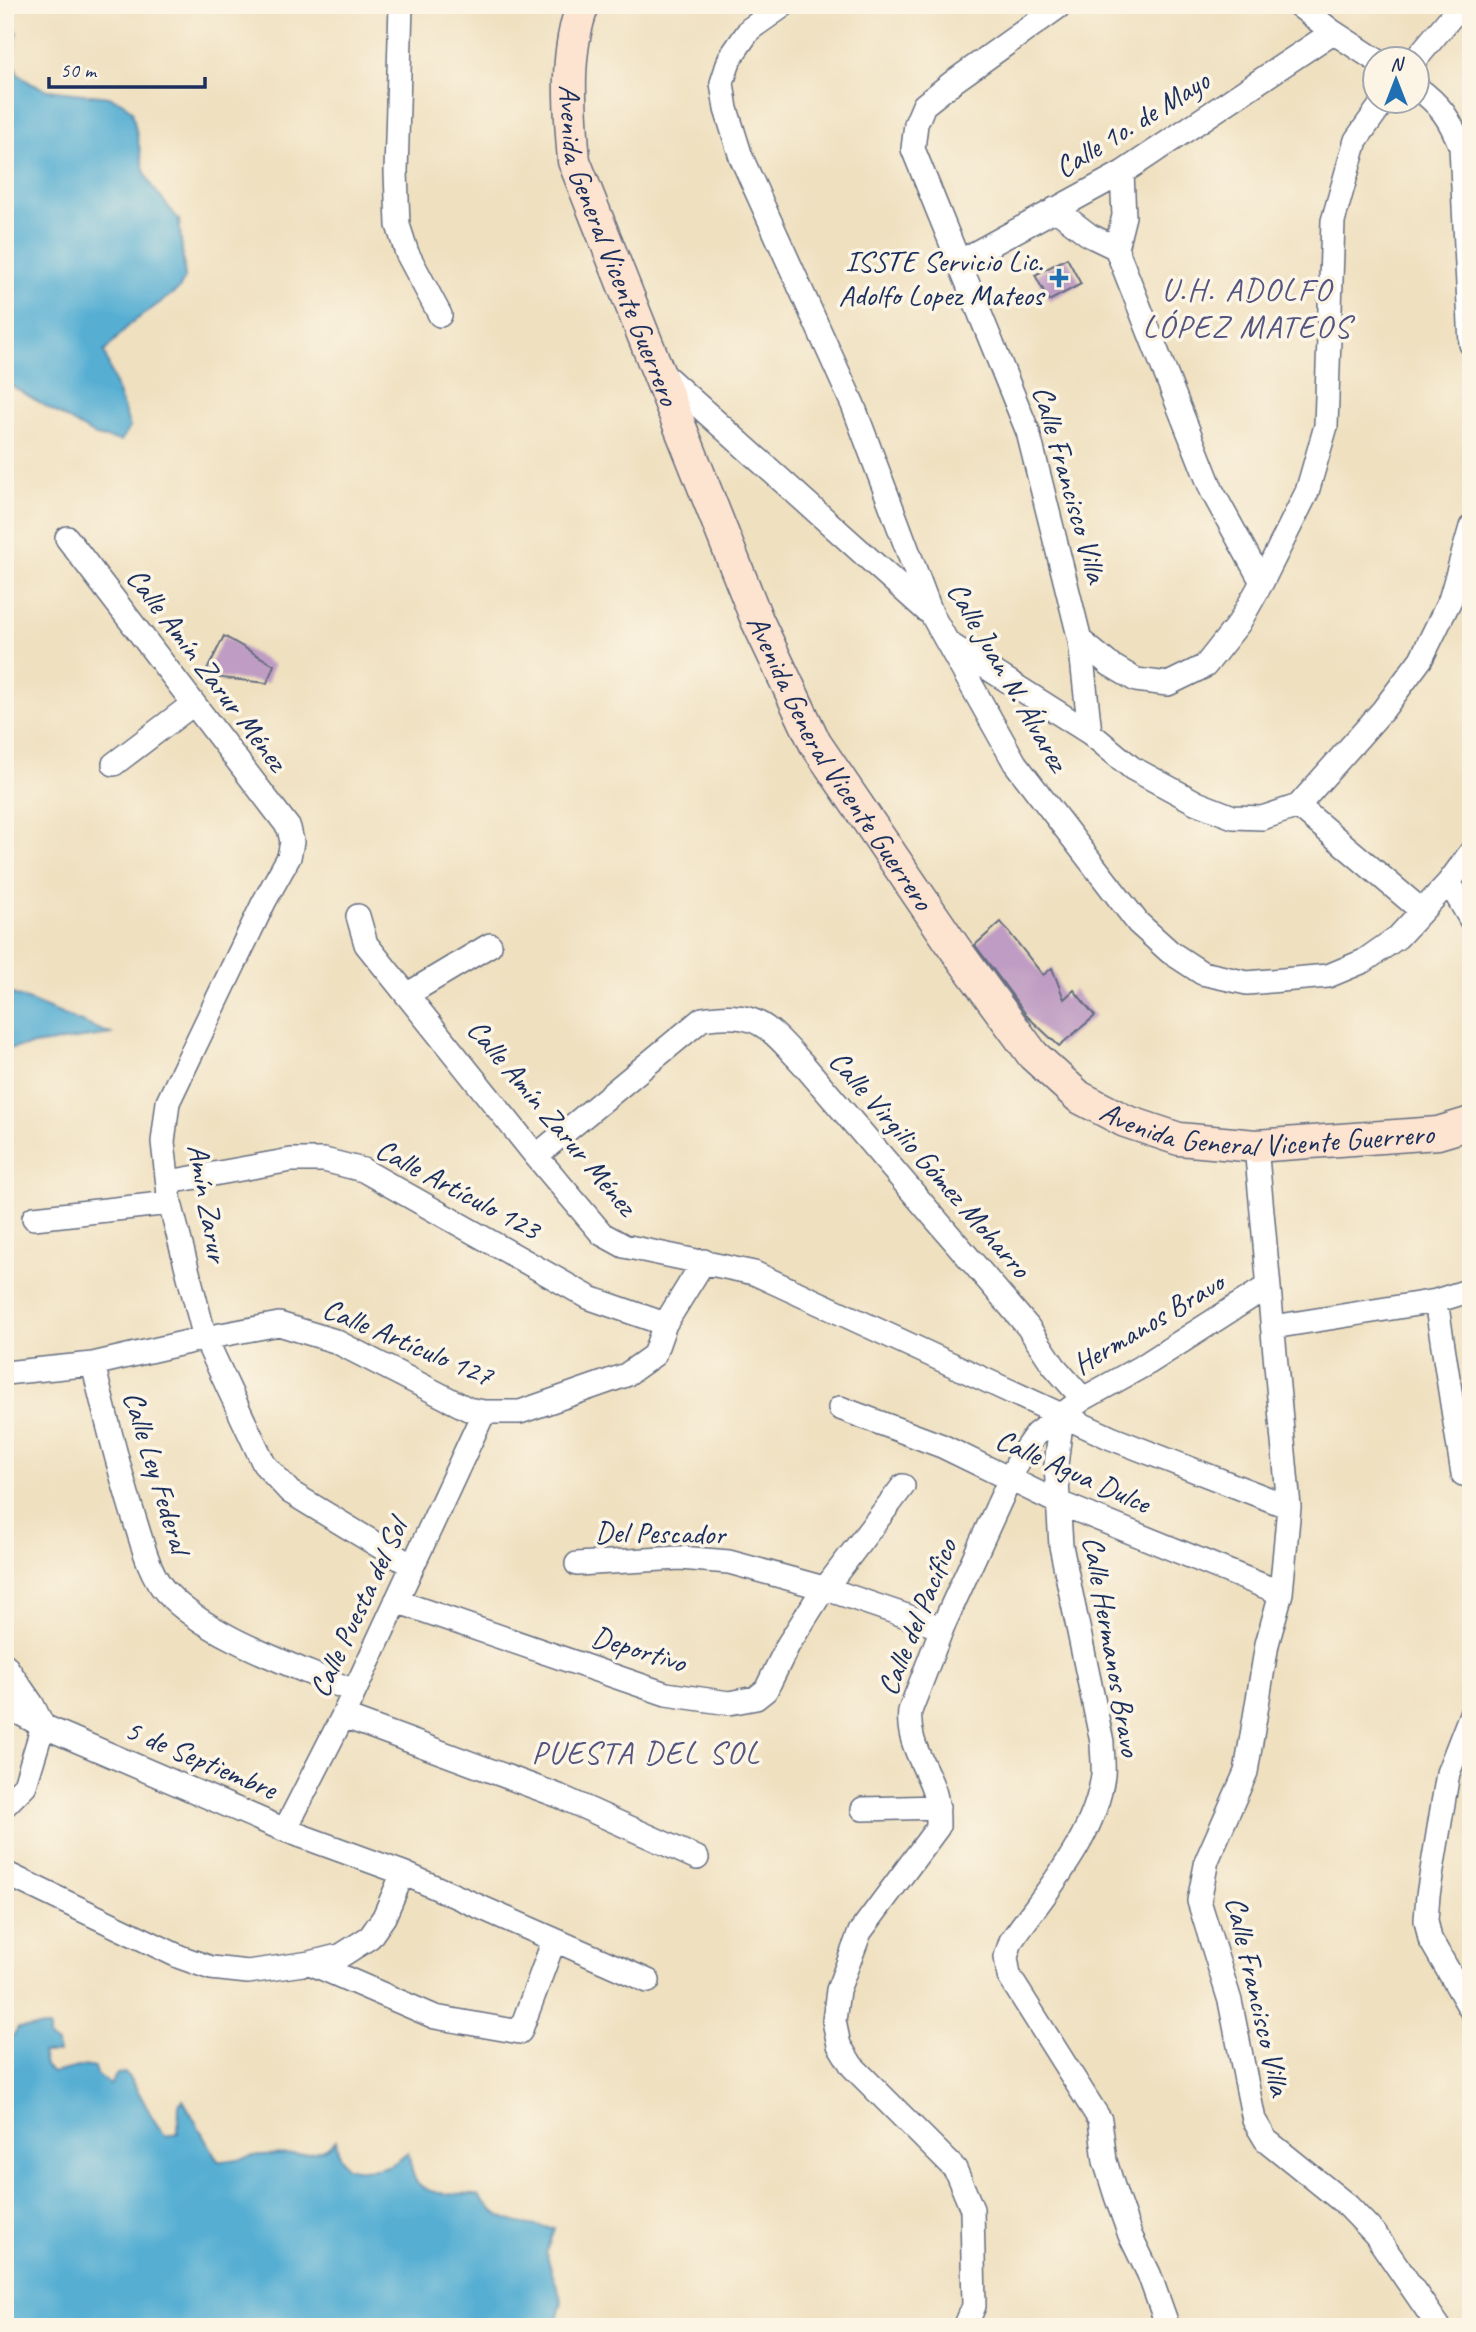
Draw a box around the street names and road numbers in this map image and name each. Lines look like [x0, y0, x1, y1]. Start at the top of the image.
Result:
street label: Calle 1o. de Mayo [1048, 61, 1217, 186]
street label: Avenida General Vicente Guerrero [551, 84, 689, 412]
street label: Calle Francisco Villa [1024, 381, 1117, 589]
street label: Calle Amín Zarur Ménez [118, 560, 297, 780]
street label: Calle Juan N. Álvarez [939, 575, 1079, 780]
street label: Avenida General Vicente Guerrero [738, 609, 943, 919]
street label: Calle Amín Zarur Ménez [459, 1011, 647, 1225]
street label: Calle Virgilio Gómez Moharro [821, 1042, 1040, 1287]
street label: Avenida General Vicente Guerrero [1094, 1092, 1436, 1165]
street label: Calle Artículo 123 [369, 1130, 549, 1249]
street label: Amín Zarur [179, 1141, 237, 1267]
street label: Hermanos Bravo [1066, 1261, 1233, 1383]
street label: Calle Artículo 127 [317, 1289, 500, 1395]
street label: Calle Ley Federal [114, 1386, 201, 1562]
street label: Calle Agua Dulce [990, 1420, 1158, 1523]
street label: Calle Puesta del Sol [300, 1509, 418, 1703]
street label: Del Pescador [595, 1513, 728, 1553]
street label: Calle del Pacífico [868, 1532, 966, 1701]
street label: Calle Hermanos Bravo [1074, 1533, 1150, 1760]
street label: Deportivo [587, 1617, 692, 1682]
street label: 5 de Septiembre [120, 1710, 285, 1809]
street label: Calle Francisco Villa [1217, 1893, 1300, 2101]

